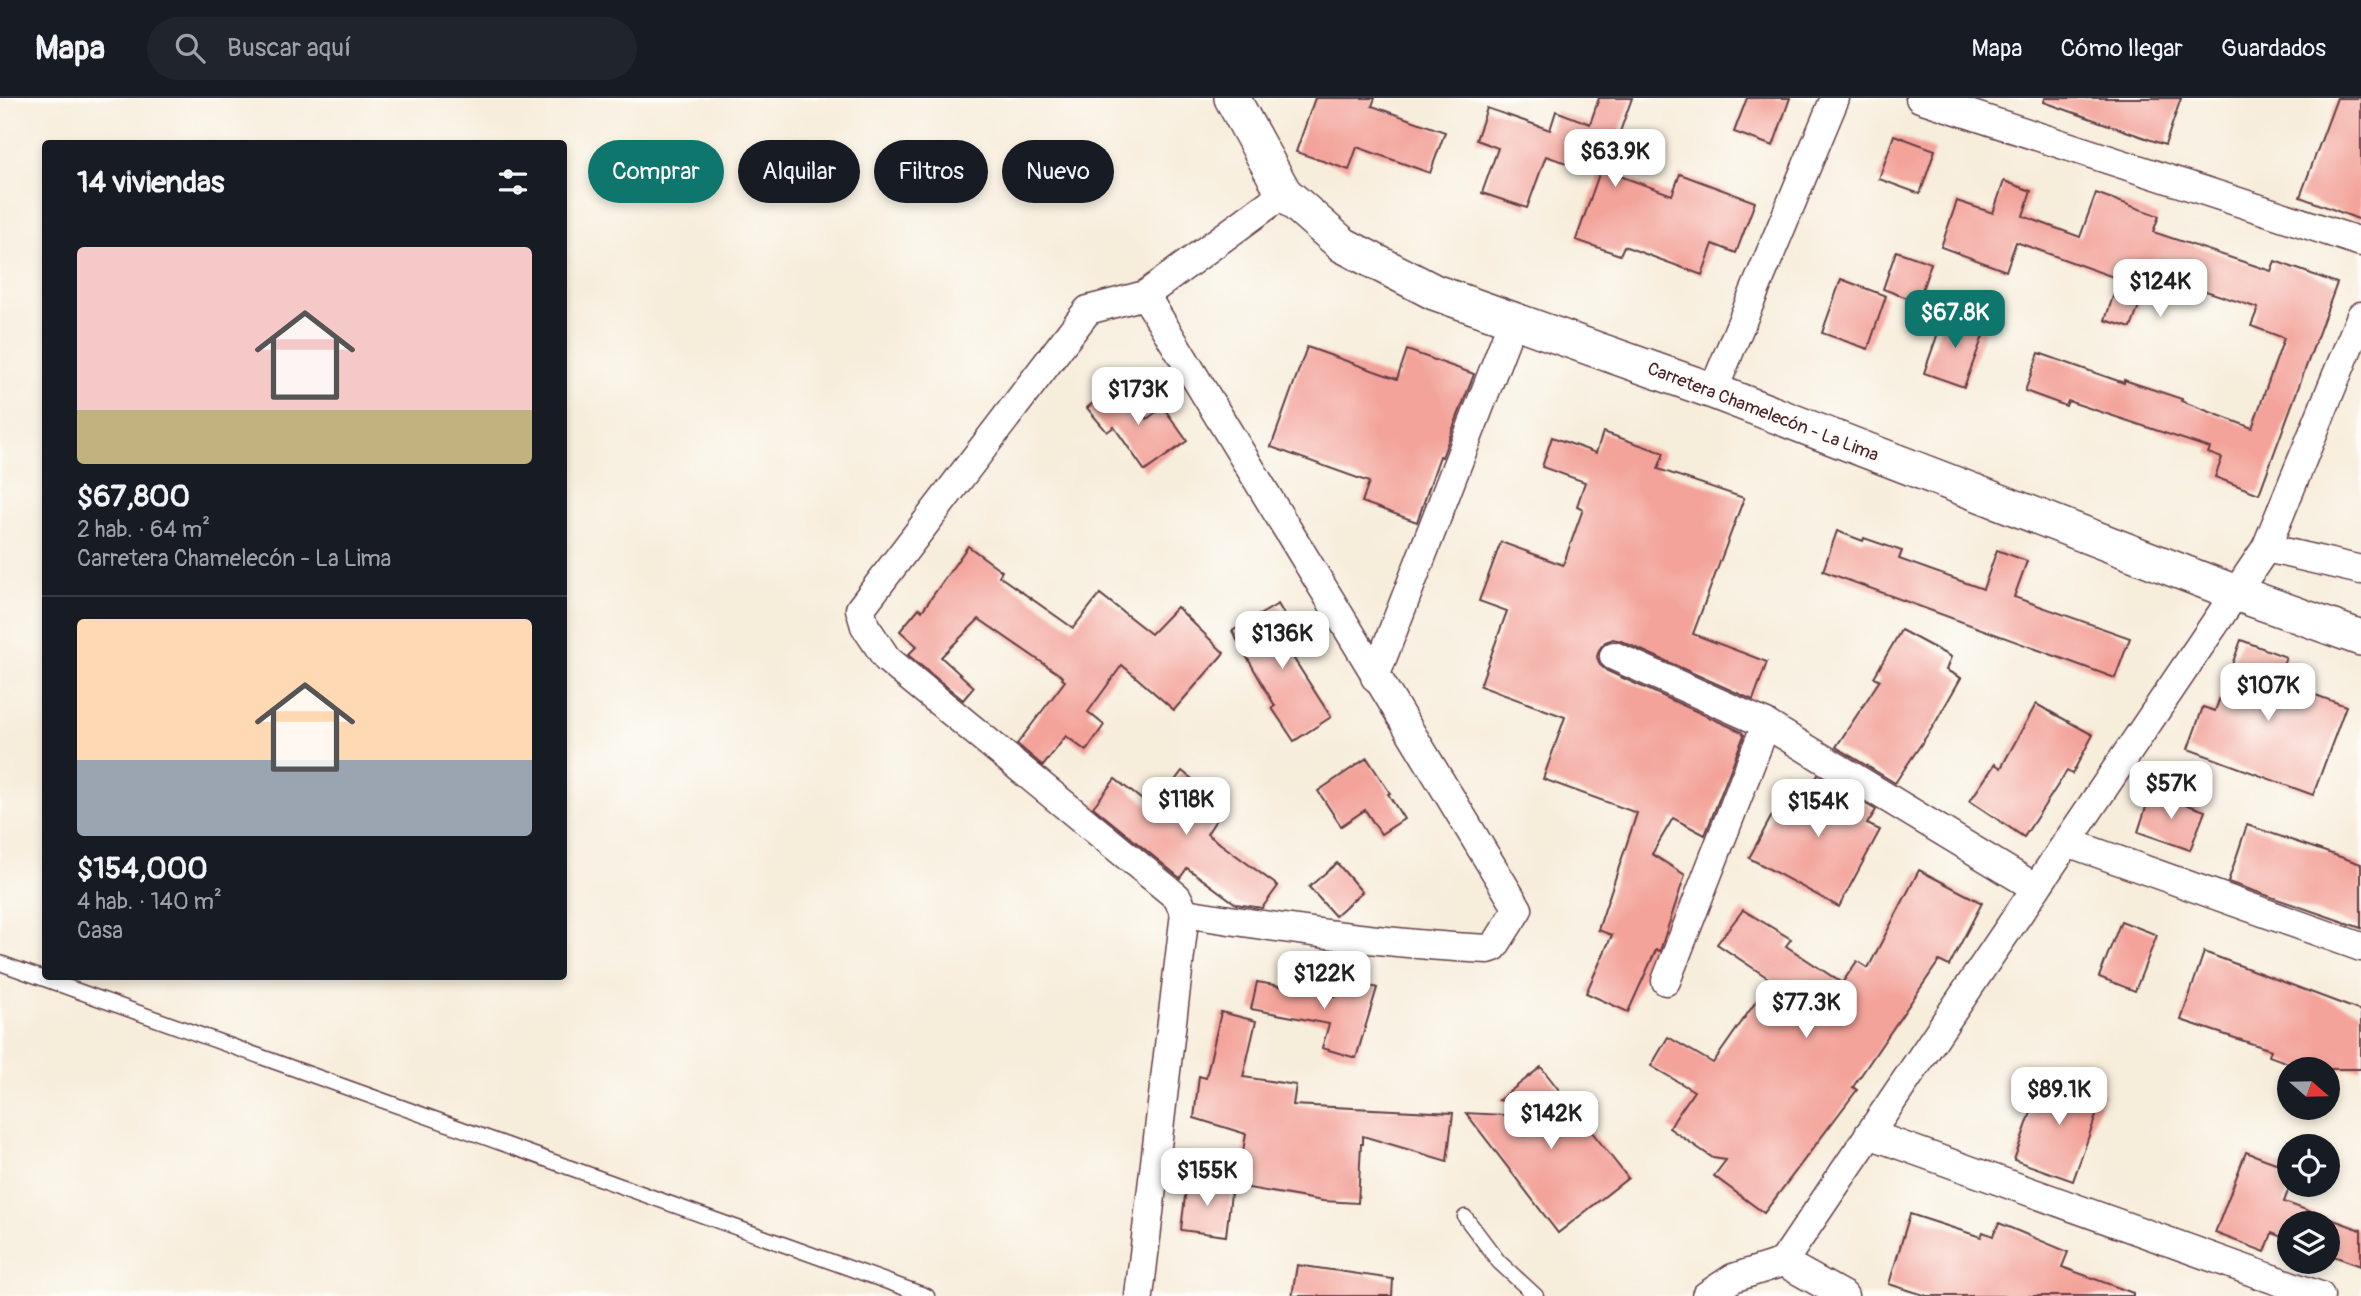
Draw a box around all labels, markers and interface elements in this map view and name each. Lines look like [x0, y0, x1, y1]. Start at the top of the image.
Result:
search box [147, 17, 637, 80]
text: Mapa [35, 28, 105, 69]
icon: search [171, 29, 209, 67]
text: Buscar aquí [227, 32, 351, 64]
text: Mapa [1972, 34, 2023, 63]
text: Cómo llegar [2061, 34, 2183, 63]
text: Guardados [2221, 34, 2326, 63]
pin: $63.9K [1558, 130, 1672, 189]
text: $63.9K [1580, 137, 1650, 166]
chip: Comprar [588, 140, 724, 203]
chip: Alquilar [738, 140, 860, 203]
chip: Filtros [874, 140, 988, 203]
chip: Nuevo [1002, 140, 1114, 203]
icon: filters [494, 163, 532, 201]
text: 14 viviendas [77, 164, 224, 201]
pin: $124K [2111, 260, 2209, 319]
text: $124K [2129, 267, 2191, 296]
pin: $67.8K [1898, 290, 2012, 350]
icon: home [242, 292, 368, 418]
text: $67.8K [1921, 298, 1989, 327]
street label: Carretera Chamelecón - La Lima [1644, 357, 1882, 467]
pin: $173K [1089, 368, 1187, 427]
text: $173K [1108, 375, 1168, 404]
text: $67,800 [77, 478, 190, 515]
text: 2 hab. · 64 m² [77, 515, 210, 544]
text: Carretera Chamelecón - La Lima [77, 544, 391, 573]
pin: $136K [1233, 612, 1331, 671]
text: $136K [1251, 619, 1313, 648]
icon: home [242, 664, 368, 790]
pin: $107K [2219, 664, 2317, 723]
text: $107K [2236, 671, 2300, 700]
pin: $57K [2130, 762, 2212, 821]
text: $57K [2146, 769, 2196, 798]
pin: $118K [1137, 778, 1235, 837]
pin: $154K [1769, 780, 1867, 839]
text: $118K [1158, 785, 1214, 814]
text: $154K [1787, 787, 1849, 816]
text: $154,000 [77, 850, 208, 887]
text: 4 hab. · 140 m² [77, 887, 222, 916]
text: Casa [77, 916, 123, 945]
pin: $122K [1275, 951, 1373, 1011]
text: $122K [1293, 959, 1355, 988]
pin: $77.3K [1749, 981, 1863, 1040]
text: $77.3K [1772, 988, 1840, 1017]
north arrow [2277, 1057, 2340, 1120]
map controls [2277, 1057, 2340, 1274]
pin: $89.1K [2002, 1068, 2116, 1127]
text: $89.1K [2027, 1075, 2091, 1104]
pin: $142K [1502, 1091, 1600, 1151]
text: $142K [1520, 1099, 1582, 1128]
button: locate [2277, 1134, 2340, 1197]
pin: $155K [1158, 1148, 1256, 1208]
text: $155K [1177, 1156, 1237, 1185]
button: layers [2277, 1211, 2340, 1274]

